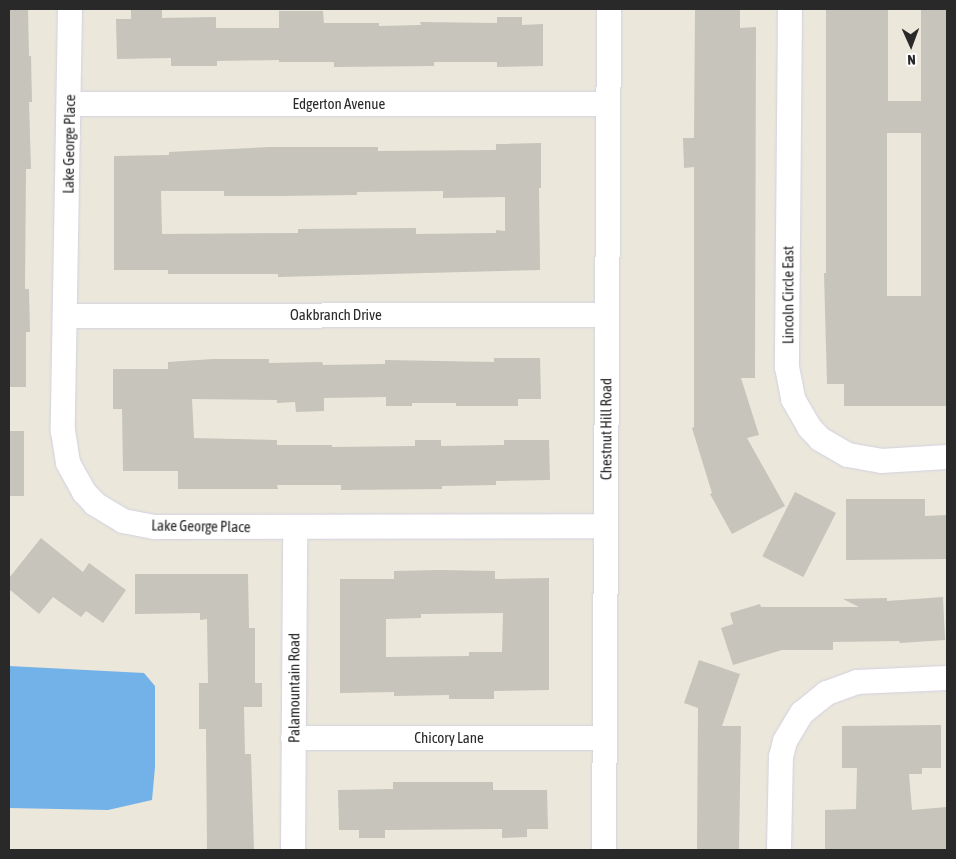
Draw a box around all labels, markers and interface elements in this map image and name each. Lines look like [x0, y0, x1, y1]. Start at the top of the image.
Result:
north arrow [886, 20, 936, 70]
text: N [907, 52, 916, 68]
street label: Lake George Place [59, 94, 79, 194]
street label: Edgerton Avenue [293, 95, 385, 113]
street label: Lincoln Circle East [779, 246, 797, 344]
street label: Oakbranch Drive [290, 306, 382, 324]
street label: Chestnut Hill Road [597, 378, 615, 480]
street label: Lake George Place [151, 516, 251, 536]
street label: Palamountain Road [285, 633, 303, 743]
street label: Chicory Lane [414, 729, 484, 747]

